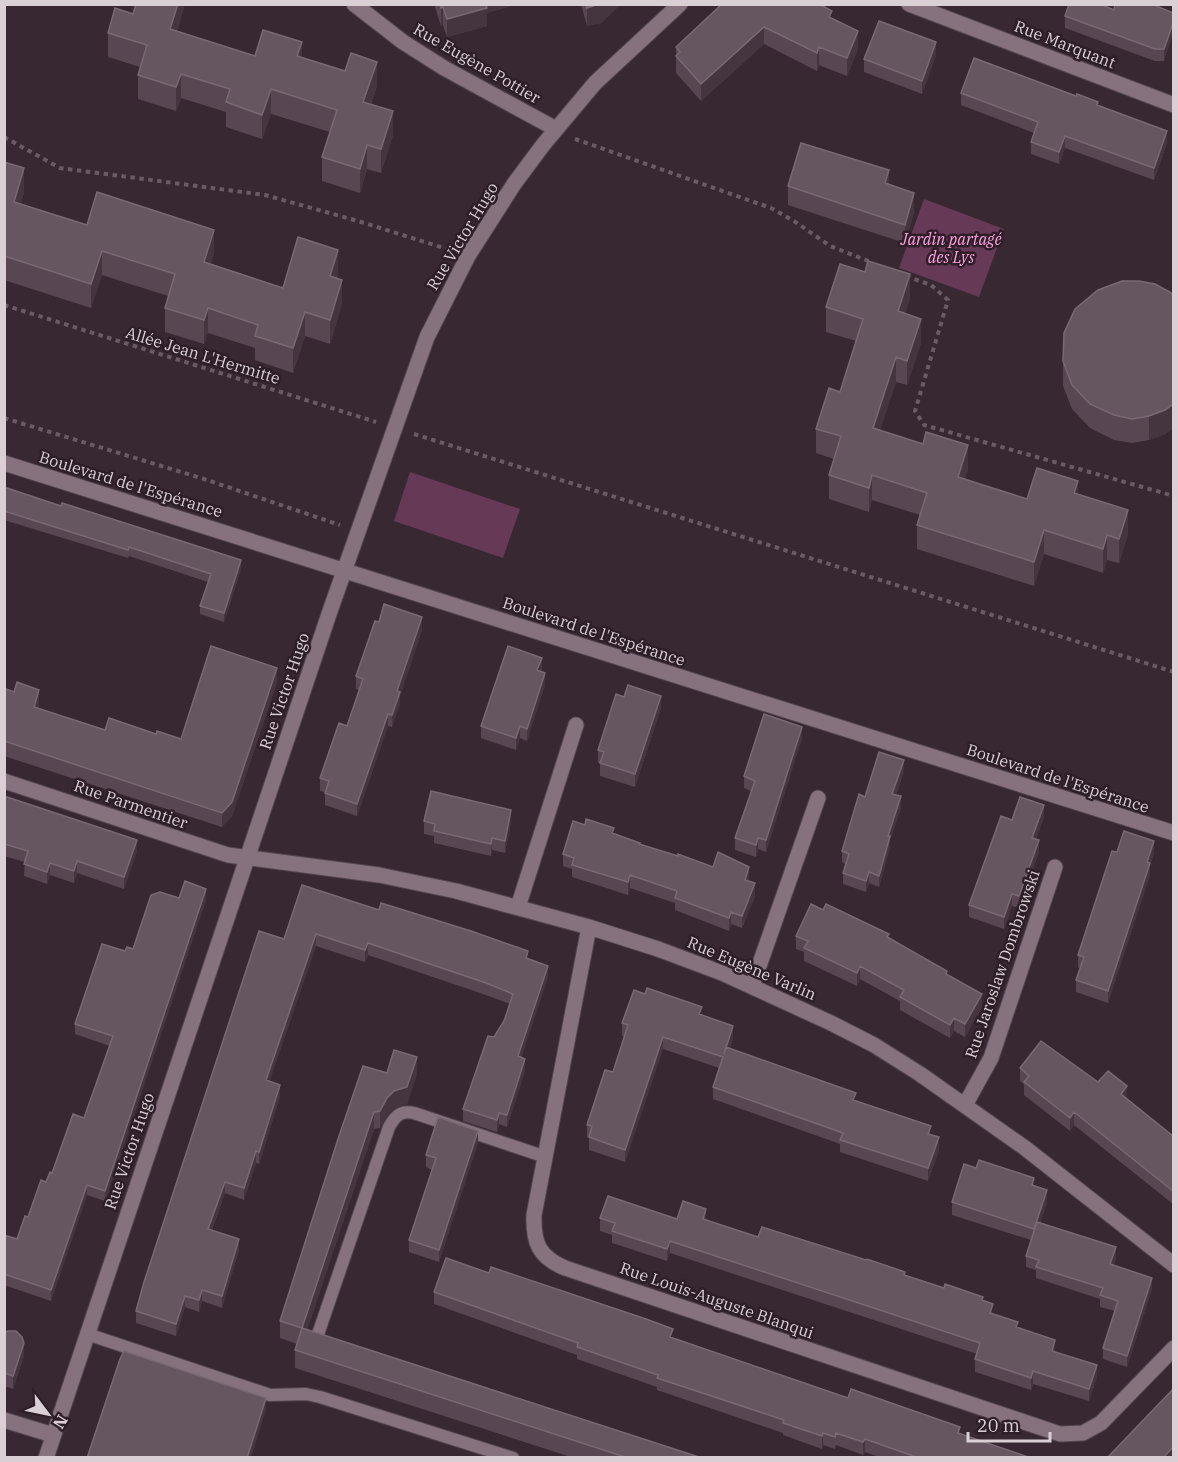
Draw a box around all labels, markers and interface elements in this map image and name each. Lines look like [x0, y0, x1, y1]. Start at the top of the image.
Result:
street label: Rue Marquant [1012, 16, 1119, 73]
street label: Rue Eugène Pottier [410, 19, 544, 107]
street label: Rue Victor Hugo [422, 179, 502, 293]
park label: Jardin partagé des Lys [899, 229, 1002, 267]
street label: Allée Jean L'Hermitte [123, 322, 283, 388]
street label: Boulevard de l'Espérance [37, 447, 225, 521]
street label: Boulevard de l'Espérance [500, 592, 688, 670]
street label: Rue Victor Hugo [255, 630, 313, 752]
street label: Boulevard de l'Espérance [964, 739, 1152, 817]
street label: Rue Parmentier [72, 775, 190, 833]
street label: Rue Jaroslaw Dombrowski [960, 867, 1044, 1061]
street label: Rue Eugène Varlin [684, 932, 820, 1004]
street label: Rue Victor Hugo [100, 1090, 158, 1212]
street label: Rue Louis-Auguste Blanqui [617, 1257, 817, 1343]
north arrow [18, 1384, 78, 1444]
scale bar [968, 1405, 1050, 1443]
text: N [49, 1411, 73, 1433]
text: 20 m [977, 1414, 1020, 1437]

